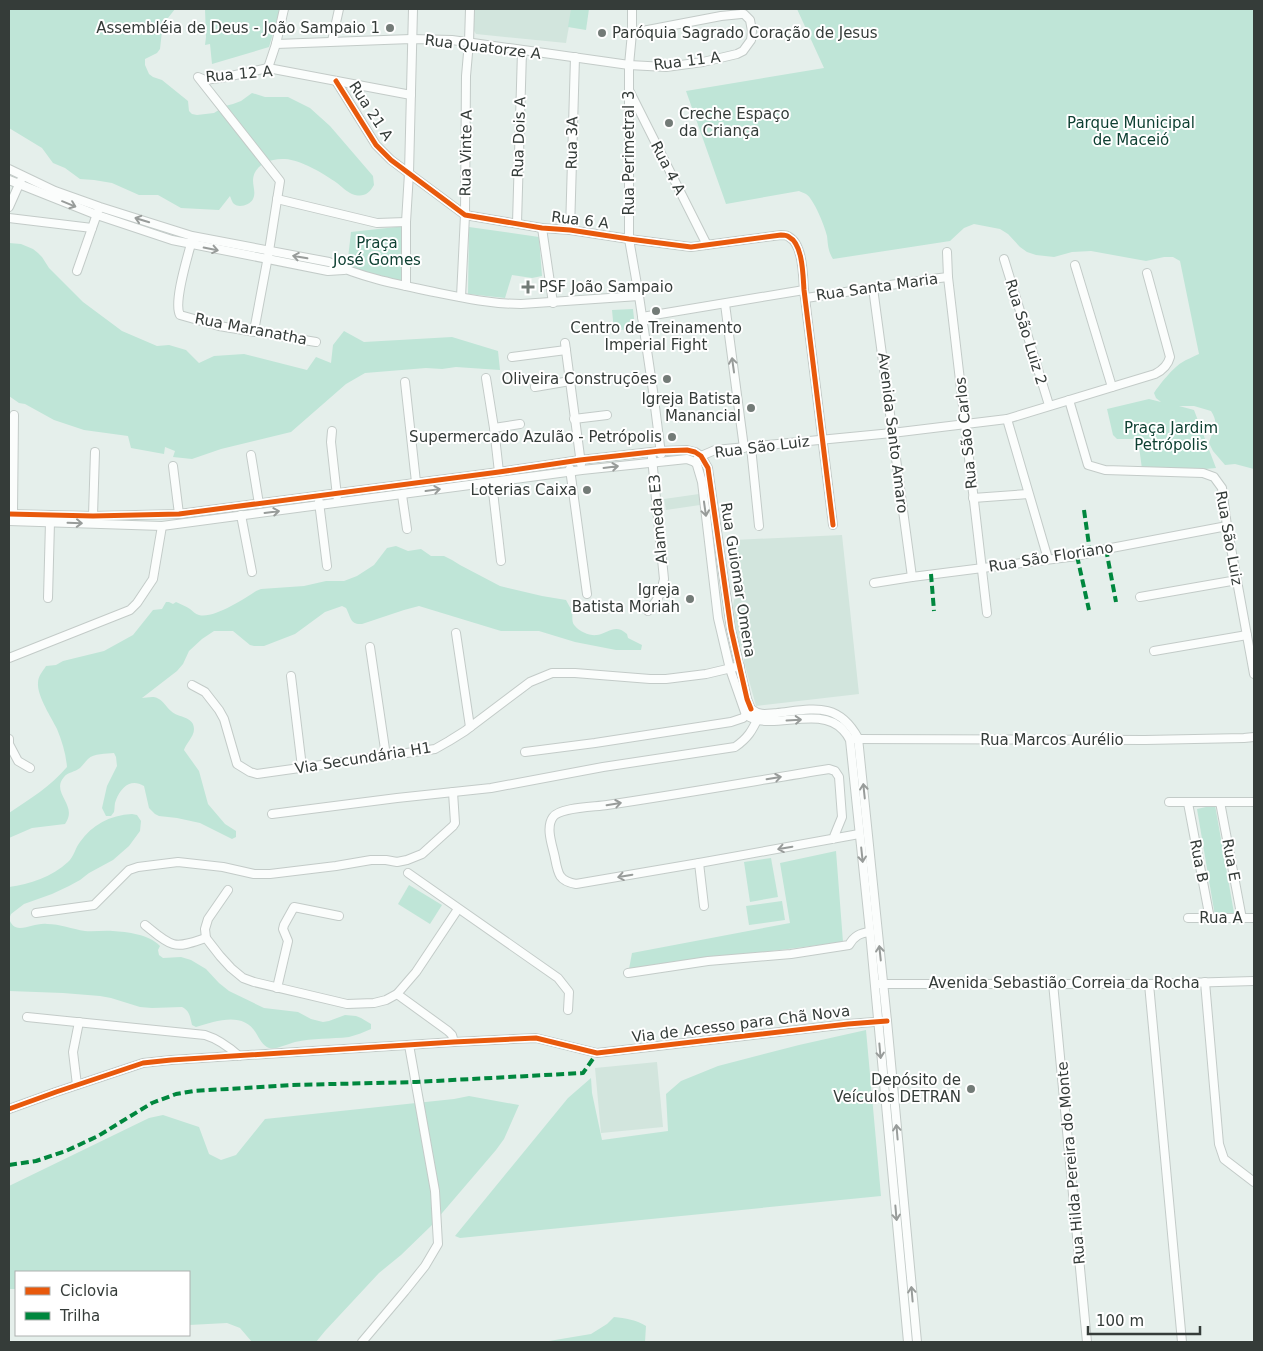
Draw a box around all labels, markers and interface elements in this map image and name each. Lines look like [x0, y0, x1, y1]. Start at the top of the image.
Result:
place label: Assembléia de Deus - João Sampaio 1 [96, 19, 380, 37]
marker: Assembléia de Deus - João Sampaio 1 [384, 22, 396, 34]
place label: Paróquia Sagrado Coração de Jesus [612, 24, 878, 42]
marker: Paróquia Sagrado Coração de Jesus [596, 27, 608, 39]
street label: Rua Quatorze A [424, 31, 543, 63]
street label: Rua 11 A [652, 48, 722, 74]
street label: Rua 12 A [205, 62, 274, 86]
street label: Rua 21 A [345, 78, 397, 145]
street label: Rua Perimetral 3 [620, 91, 638, 215]
street label: Rua Dois A [509, 96, 529, 178]
place label: Creche Espaço da Criança [679, 105, 790, 140]
street label: Rua Vinte A [456, 109, 476, 197]
park label: Parque Municipal de Maceió [1067, 114, 1195, 149]
street label: Rua 3A [563, 116, 581, 170]
marker: Creche Espaço da Criança [663, 117, 675, 129]
street label: Rua 4 A [647, 138, 689, 198]
one-way arrow [61, 200, 76, 209]
street label: Rua 6 A [550, 208, 611, 233]
one-way arrow [134, 215, 150, 225]
park label: Praça José Gomes [332, 234, 421, 269]
one-way arrow [202, 244, 218, 254]
one-way arrow [292, 251, 308, 261]
street label: Rua Santa Maria [815, 270, 939, 304]
street label: Rua São Luiz 2 [1001, 277, 1051, 387]
place label: PSF João Sampaio [539, 278, 673, 296]
marker: PSF João Sampaio [521, 280, 535, 294]
marker: Centro de Treinamento Imperial Fight [650, 305, 662, 317]
street label: Rua Maranatha [193, 309, 309, 349]
place label: Centro de Treinamento Imperial Fight [570, 319, 742, 354]
street label: Avenida Santo Amaro [874, 352, 912, 514]
one-way arrow [728, 357, 738, 373]
place label: Oliveira Construções [501, 370, 657, 388]
marker: Oliveira Construções [661, 373, 673, 385]
street label: Rua São Carlos [951, 376, 981, 490]
place label: Igreja Batista Manancial [641, 390, 741, 425]
marker: Igreja Batista Manancial [745, 402, 757, 414]
park label: Praça Jardim Petrópolis [1124, 419, 1218, 454]
place label: Supermercado Azulão - Petrópolis [409, 428, 662, 446]
marker: Supermercado Azulão - Petrópolis [666, 431, 678, 443]
street label: Rua São Luiz [714, 432, 811, 462]
one-way arrow [603, 462, 619, 472]
street label: Alameda E3 [645, 473, 671, 565]
place label: Loterias Caixa [471, 481, 577, 499]
marker: Loterias Caixa [581, 484, 593, 496]
one-way arrow [424, 485, 440, 495]
street label: Rua São Luiz [1212, 489, 1246, 587]
one-way arrow [701, 501, 711, 517]
street label: Rua Guiomar Omena [717, 501, 759, 659]
one-way arrow [263, 506, 279, 516]
one-way arrow [66, 518, 83, 528]
street label: Rua São Floriano [987, 538, 1115, 576]
place label: Igreja Batista Moriah [572, 581, 680, 616]
marker: Igreja Batista Moriah [684, 593, 696, 605]
one-way arrow [785, 716, 801, 725]
street label: Rua Marcos Aurélio [980, 731, 1124, 749]
street label: Via Secundária H1 [293, 738, 433, 778]
one-way arrow [766, 772, 782, 782]
one-way arrow [859, 783, 868, 799]
one-way arrow [606, 798, 622, 808]
street label: Rua E [1218, 837, 1244, 883]
street label: Rua B [1186, 838, 1212, 884]
one-way arrow [777, 843, 793, 853]
one-way arrow [857, 846, 867, 862]
one-way arrow [617, 871, 633, 881]
street label: Rua A [1199, 909, 1243, 927]
one-way arrow [875, 945, 885, 961]
street label: Avenida Sebastião Correia da Rocha [928, 974, 1200, 992]
street label: Via de Acesso para Chã Nova [631, 1002, 851, 1046]
one-way arrow [875, 1043, 885, 1059]
street label: Rua Hilda Pereira do Monte [1053, 1061, 1089, 1265]
place label: Depósito de Veículos DETRAN [833, 1071, 961, 1106]
marker: Depósito de Veículos DETRAN [965, 1083, 977, 1095]
one-way arrow [892, 1124, 902, 1140]
one-way arrow [891, 1205, 900, 1221]
legend [15, 1271, 190, 1336]
text: Ciclovia [60, 1282, 118, 1300]
one-way arrow [907, 1286, 917, 1302]
scale bar [1088, 1304, 1200, 1336]
text: Trilha [59, 1307, 100, 1325]
text: 100 m [1096, 1312, 1144, 1330]

